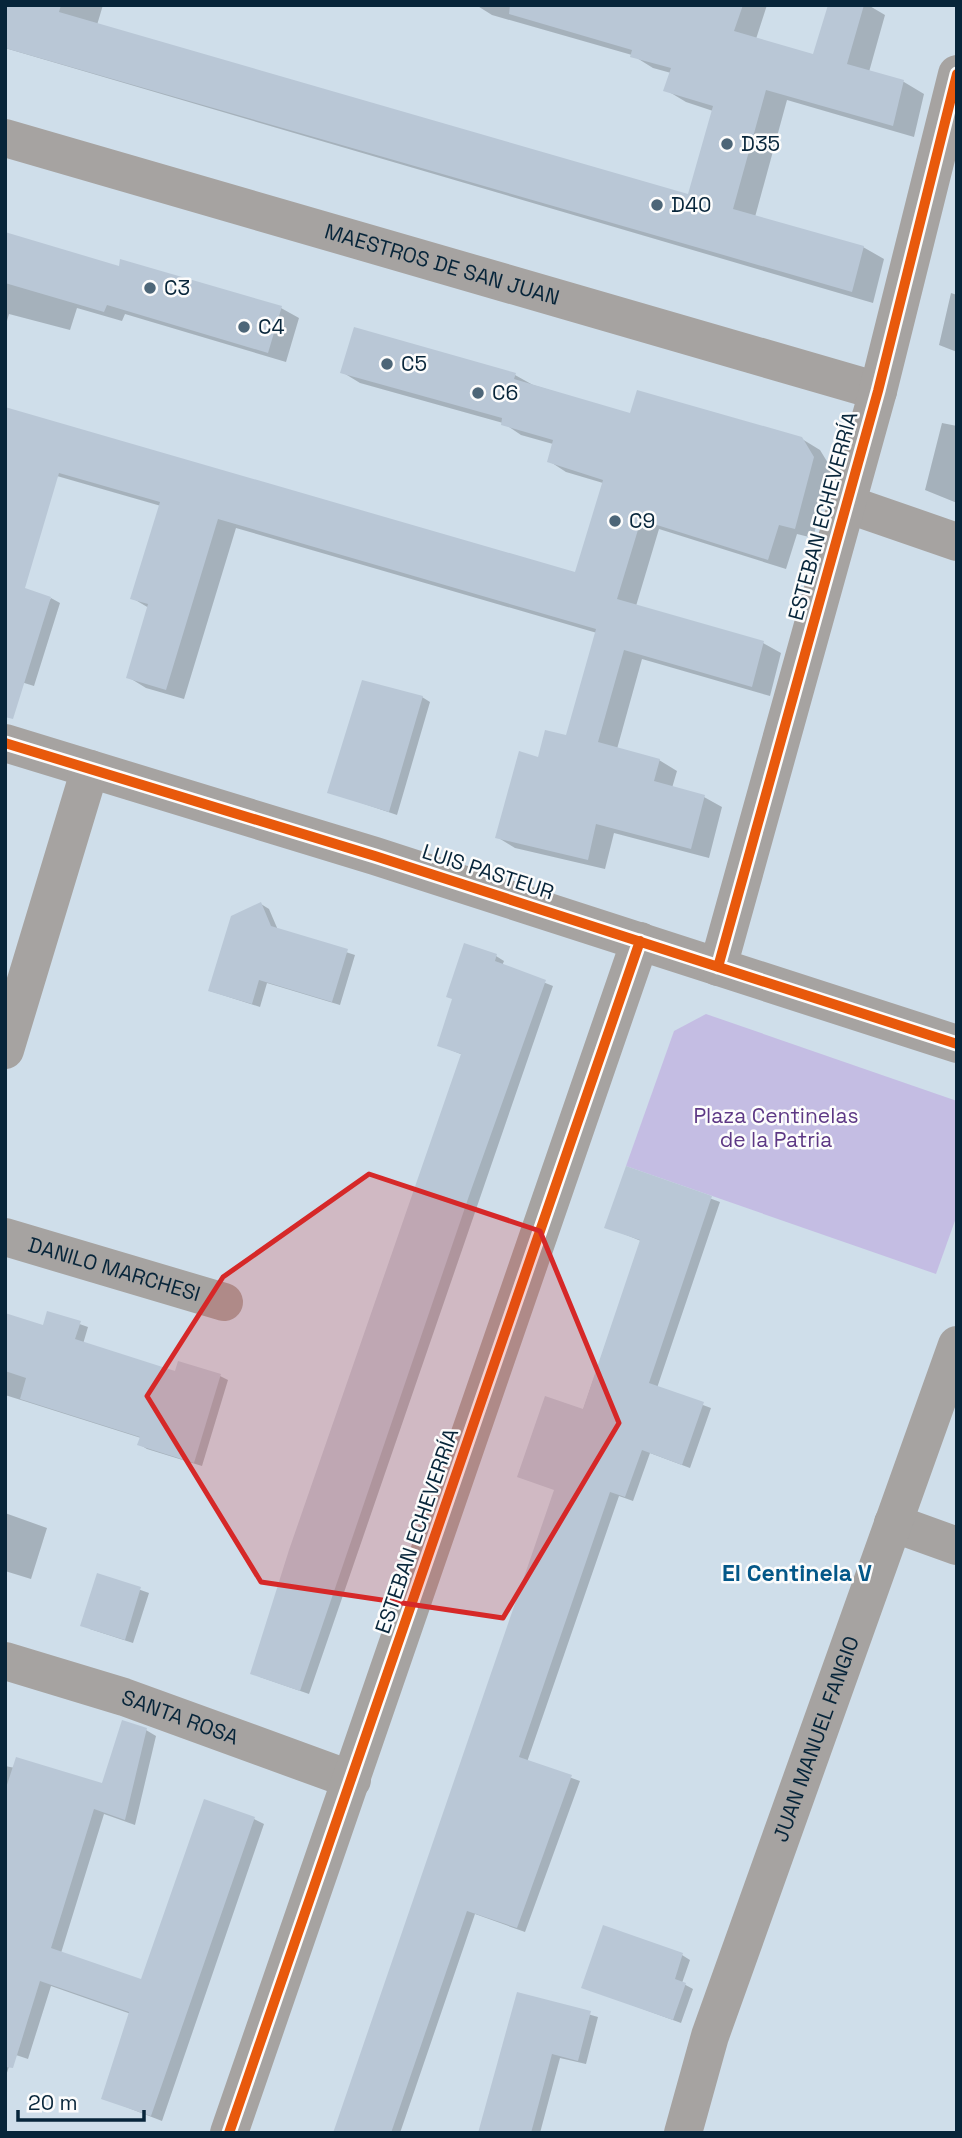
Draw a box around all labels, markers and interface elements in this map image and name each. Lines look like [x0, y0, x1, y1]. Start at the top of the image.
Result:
place label: D35 [741, 130, 780, 157]
marker: D35 [719, 136, 735, 152]
place label: D40 [671, 191, 712, 218]
marker: D40 [649, 197, 665, 213]
street label: MAESTROS DE SAN JUAN [322, 217, 563, 311]
place label: C3 [164, 274, 190, 301]
marker: C3 [142, 280, 158, 296]
place label: C4 [258, 313, 285, 340]
marker: C4 [236, 319, 252, 335]
place label: C5 [401, 350, 427, 377]
marker: C5 [379, 356, 395, 372]
place label: C6 [492, 379, 518, 406]
marker: C6 [470, 385, 486, 401]
street label: ESTEBAN ECHEVERRÍA [782, 408, 863, 623]
place label: C9 [629, 507, 655, 534]
marker: C9 [607, 513, 623, 529]
street label: LUIS PASTEUR [419, 838, 557, 906]
park label: Plaza Centinelas de la Patria [694, 1102, 859, 1153]
street label: DANILO MARCHESI [25, 1231, 204, 1307]
street label: ESTEBAN ECHEVERRÍA [369, 1425, 464, 1637]
district label: El Centinela V [722, 1558, 872, 1588]
street label: JUAN MANUEL FANGIO [766, 1632, 865, 1846]
street label: SANTA ROSA [118, 1683, 242, 1751]
scale bar [18, 2078, 144, 2122]
text: 20 m [28, 2089, 78, 2116]

